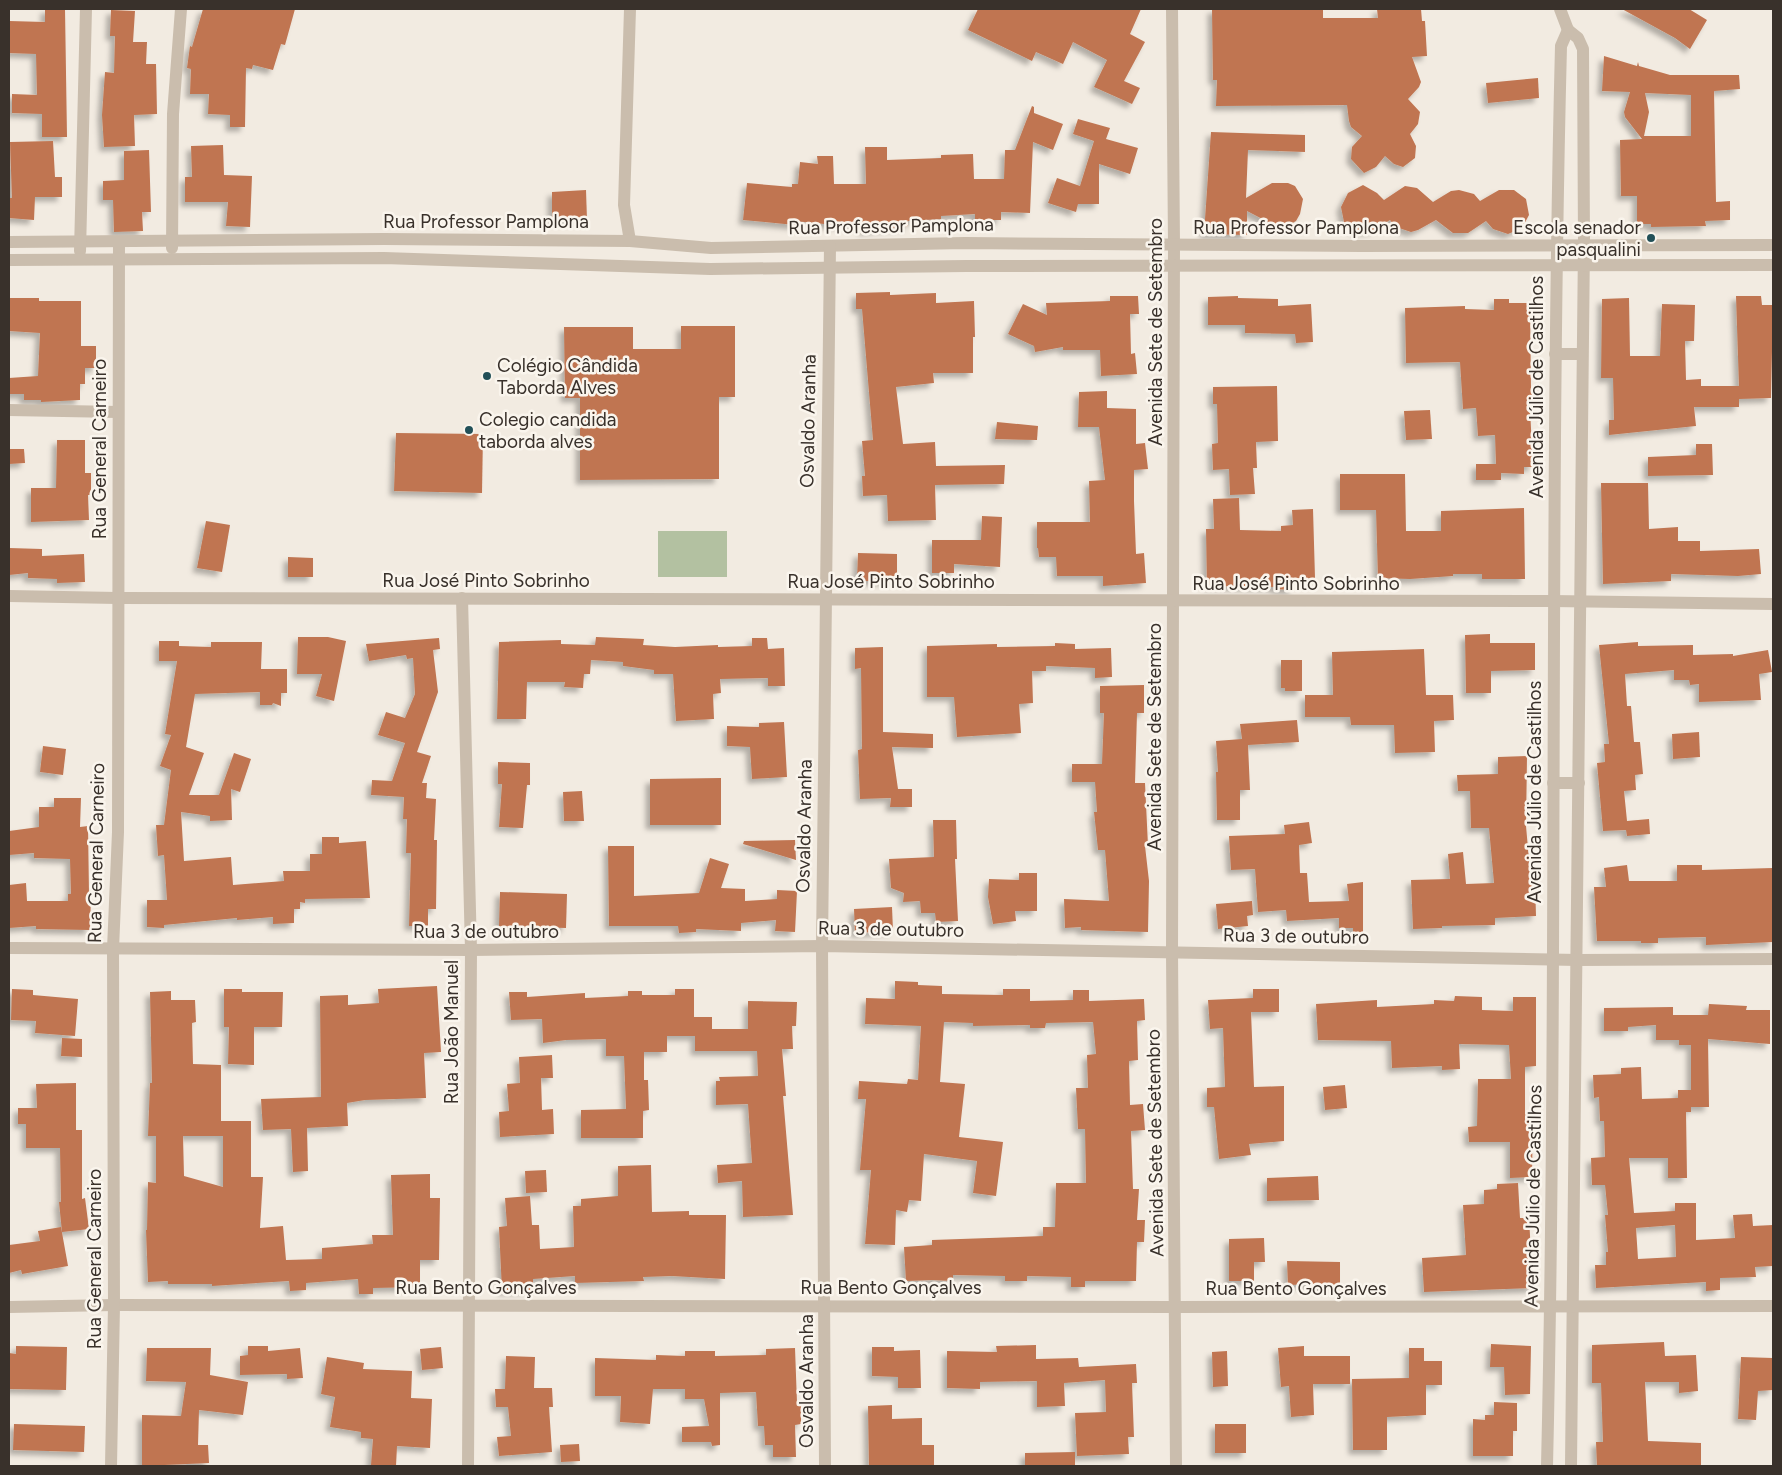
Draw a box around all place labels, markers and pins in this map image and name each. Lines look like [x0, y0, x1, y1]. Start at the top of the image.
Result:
place label: Escola senador pasqualini [1513, 216, 1642, 261]
marker: Escola senador pasqualini [1645, 232, 1657, 244]
place label: Colégio Cândida Taborda Alves [497, 354, 638, 399]
marker: Colégio Cândida Taborda Alves [481, 370, 493, 382]
place label: Colegio candida taborda alves [479, 408, 617, 453]
marker: Colegio candida taborda alves [463, 424, 475, 436]

